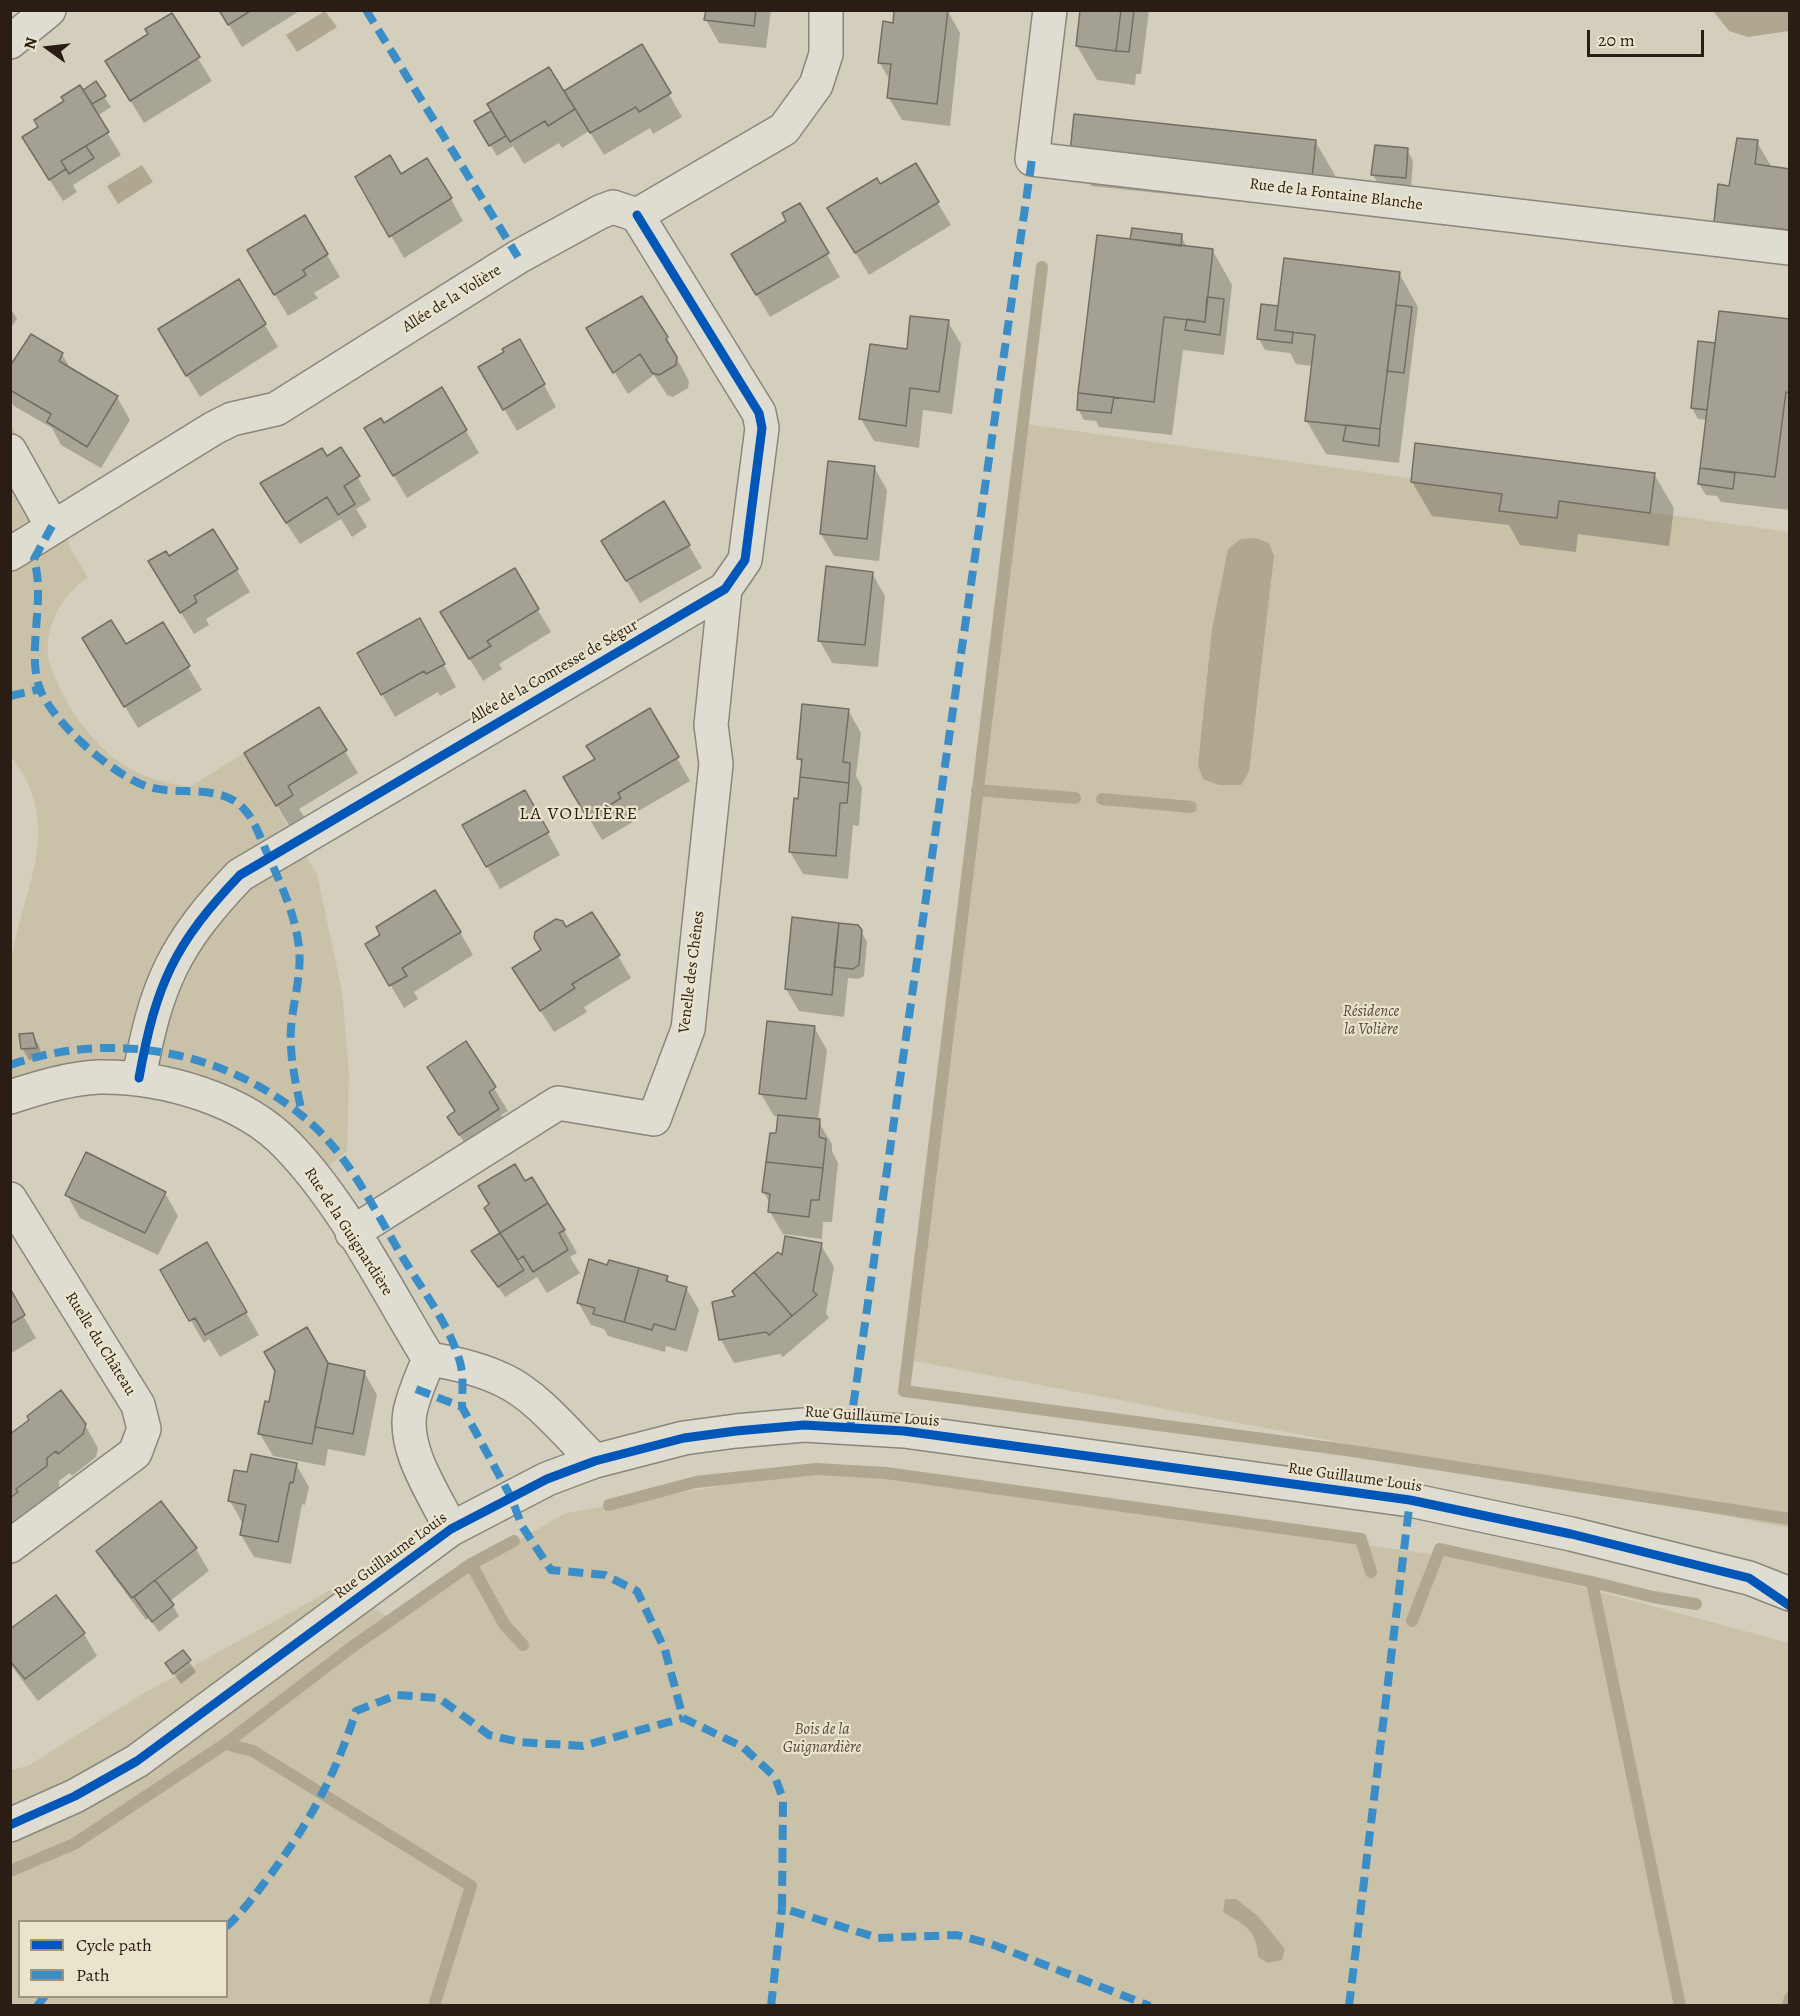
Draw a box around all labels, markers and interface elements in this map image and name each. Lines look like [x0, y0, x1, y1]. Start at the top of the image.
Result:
north arrow [18, 18, 78, 78]
scale bar [1590, 18, 1707, 56]
text: 20 m [1598, 28, 1635, 52]
text: N [18, 35, 43, 52]
street label: Rue de la Fontaine Blanche [1248, 175, 1424, 215]
street label: Allée de la Volière [399, 261, 505, 337]
street label: Allée de la Comtesse de Ségur [466, 616, 642, 728]
district label: LA VOLLIÈRE [519, 804, 639, 826]
street label: Venelle des Chênes [675, 910, 709, 1034]
park label: Résidence la Volière [1343, 1002, 1399, 1040]
street label: Rue de la Guignardière [299, 1164, 397, 1300]
street label: Ruelle du Château [61, 1289, 139, 1399]
street label: Rue Guillaume Louis [804, 1403, 940, 1431]
street label: Rue Guillaume Louis [1287, 1459, 1423, 1497]
street label: Rue Guillaume Louis [331, 1509, 451, 1603]
park label: Bois de la Guignardière [783, 1720, 861, 1758]
legend [18, 1920, 228, 1998]
text: Cycle path [76, 1933, 152, 1957]
text: Path [76, 1963, 110, 1987]

